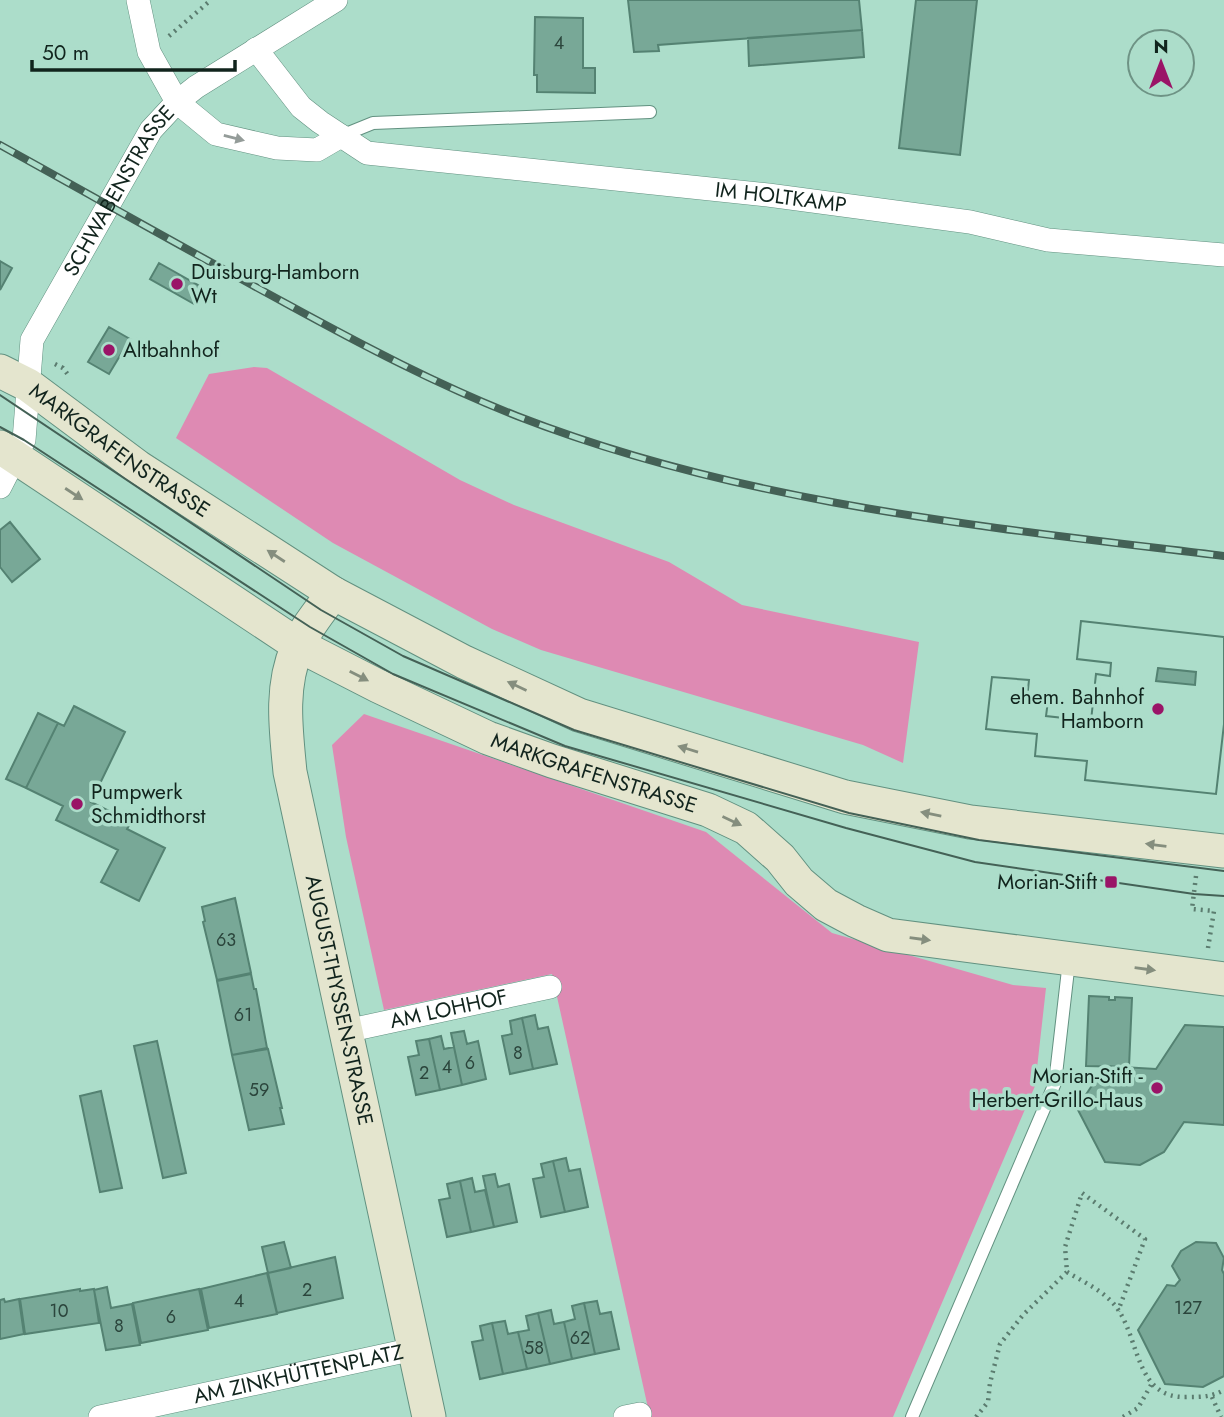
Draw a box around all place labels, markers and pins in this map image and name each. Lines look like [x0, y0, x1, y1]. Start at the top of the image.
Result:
place label: Duisburg-Hamborn Wt [191, 257, 360, 311]
marker: Duisburg-Hamborn Wt [169, 276, 185, 292]
place label: Altbahnhof [123, 335, 220, 365]
marker: Altbahnhof [101, 342, 117, 358]
place label: ehem. Bahnhof Hamborn [1010, 682, 1145, 736]
marker: ehem. Bahnhof Hamborn [1150, 701, 1166, 717]
place label: Pumpwerk Schmidthorst [91, 777, 206, 831]
marker: Pumpwerk Schmidthorst [69, 796, 85, 812]
place label: Morian-Stift [997, 867, 1097, 897]
marker: Morian-Stift [1103, 874, 1119, 890]
place label: Morian-Stift - Herbert-Grillo-Haus [971, 1061, 1144, 1115]
marker: Morian-Stift - Herbert-Grillo-Haus [1149, 1080, 1165, 1096]

